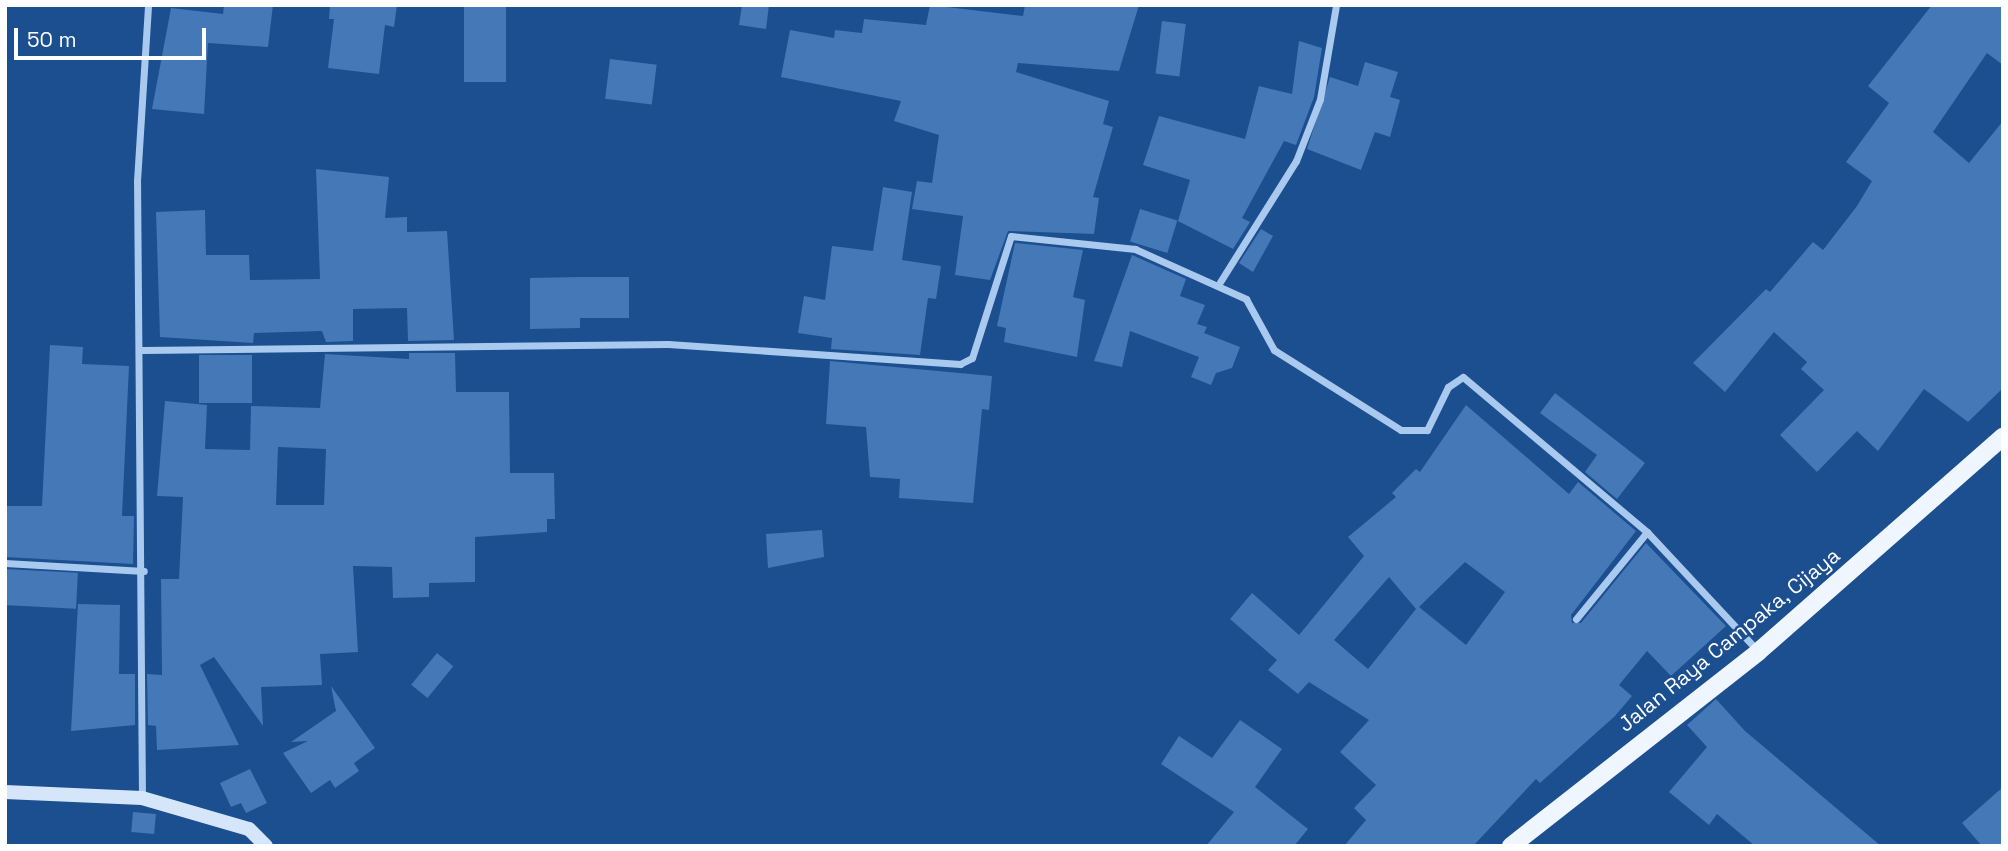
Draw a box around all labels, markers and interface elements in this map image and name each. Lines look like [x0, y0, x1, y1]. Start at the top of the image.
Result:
scale bar [18, 14, 210, 58]
text: 50 m [27, 26, 77, 53]
street label: Jalan Raya Campaka, Cijaya [1613, 543, 1845, 737]

